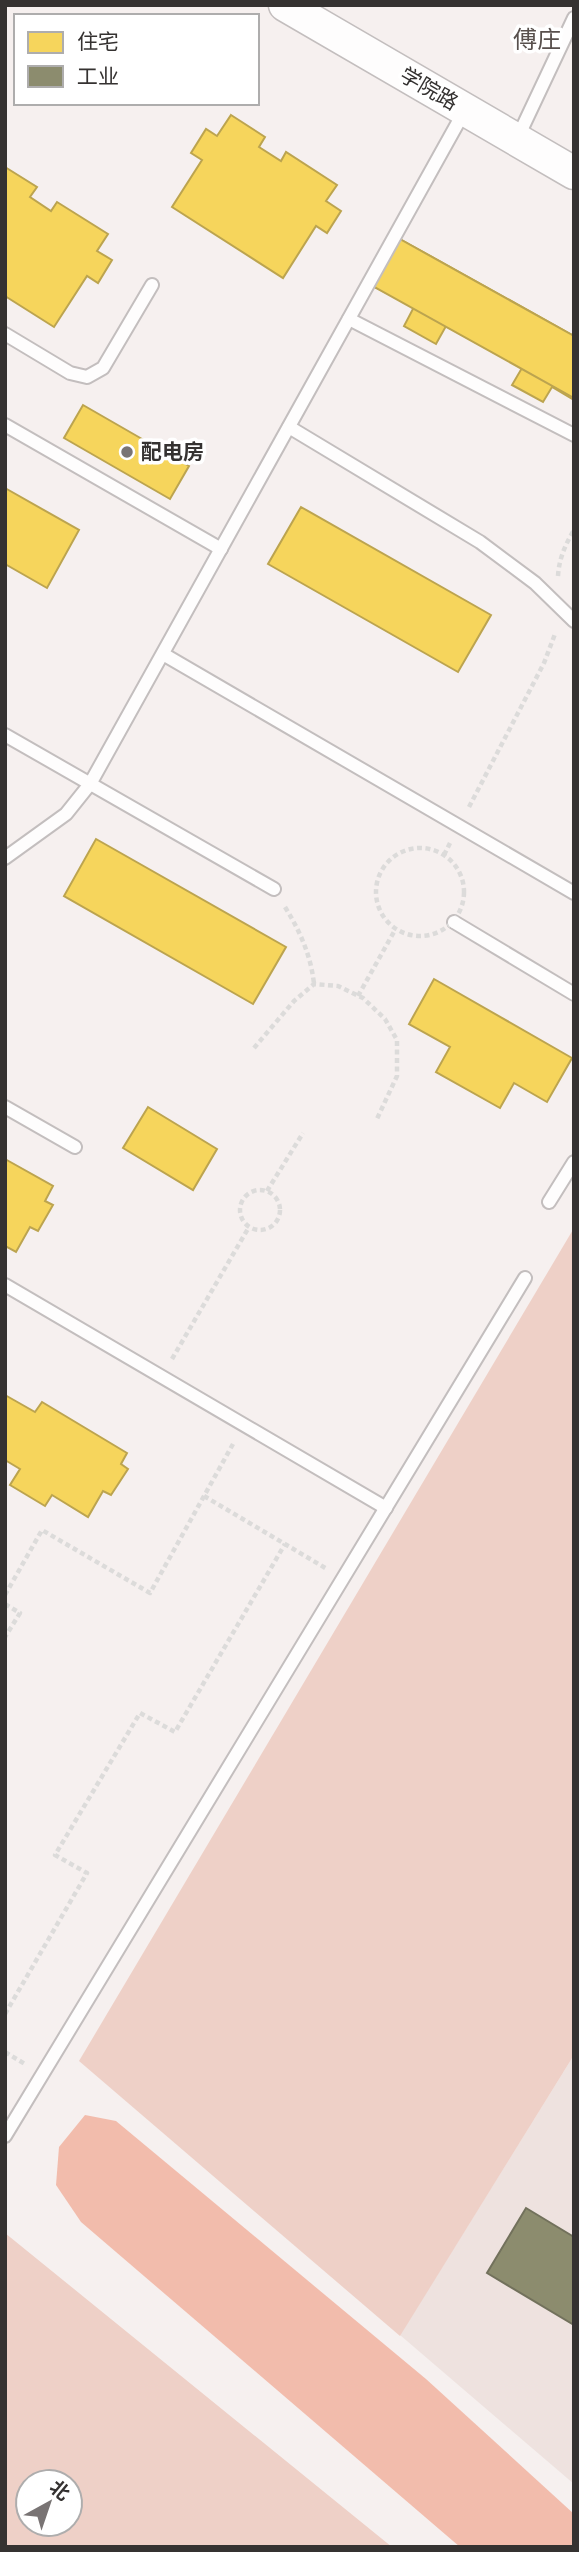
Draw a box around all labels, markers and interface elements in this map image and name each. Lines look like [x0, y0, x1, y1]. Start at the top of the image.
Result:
legend [14, 14, 259, 105]
district label: 傅庄 [513, 24, 561, 53]
text: 住宅 [77, 28, 119, 54]
street label: 学院路 [396, 61, 463, 115]
text: 工业 [77, 63, 119, 89]
place label: 配电房 [141, 438, 204, 464]
marker: 配电房 [119, 444, 135, 460]
north arrow [14, 2468, 84, 2538]
text: 北 [46, 2475, 75, 2505]

